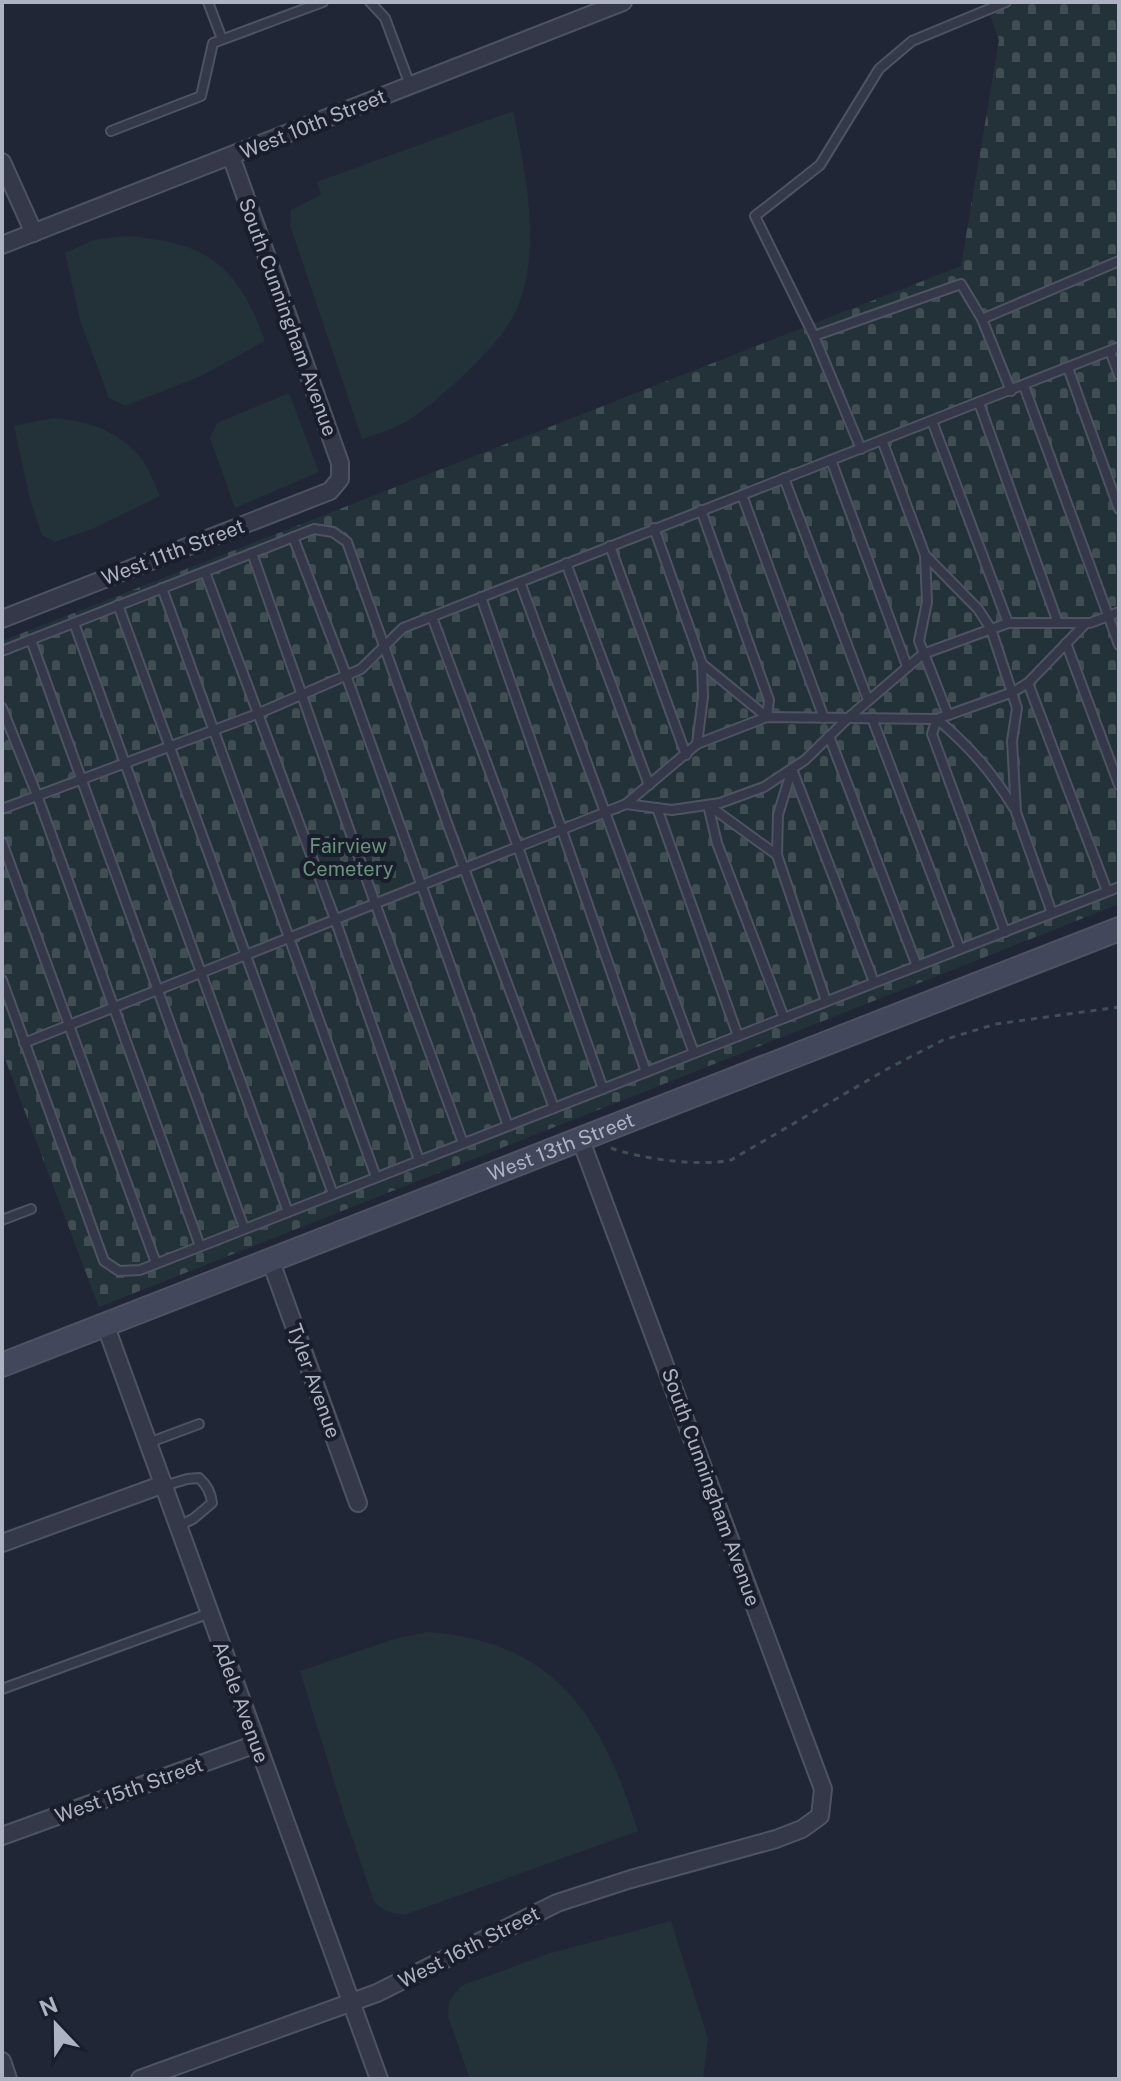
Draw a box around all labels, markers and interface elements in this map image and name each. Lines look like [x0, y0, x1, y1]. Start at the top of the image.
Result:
street label: West 10th Street [237, 84, 389, 164]
street label: South Cunningham Avenue [234, 195, 342, 439]
street label: West 11th Street [98, 514, 248, 590]
park label: Fairview Cemetery [303, 834, 394, 881]
street label: West 13th Street [484, 1107, 638, 1186]
street label: Tyler Avenue [282, 1321, 346, 1441]
street label: South Cunningham Avenue [657, 1365, 765, 1609]
street label: Adele Avenue [208, 1638, 274, 1766]
street label: West 15th Street [52, 1752, 206, 1828]
street label: West 16th Street [394, 1901, 544, 1993]
north arrow [16, 1985, 96, 2065]
text: N [36, 1991, 61, 2022]

